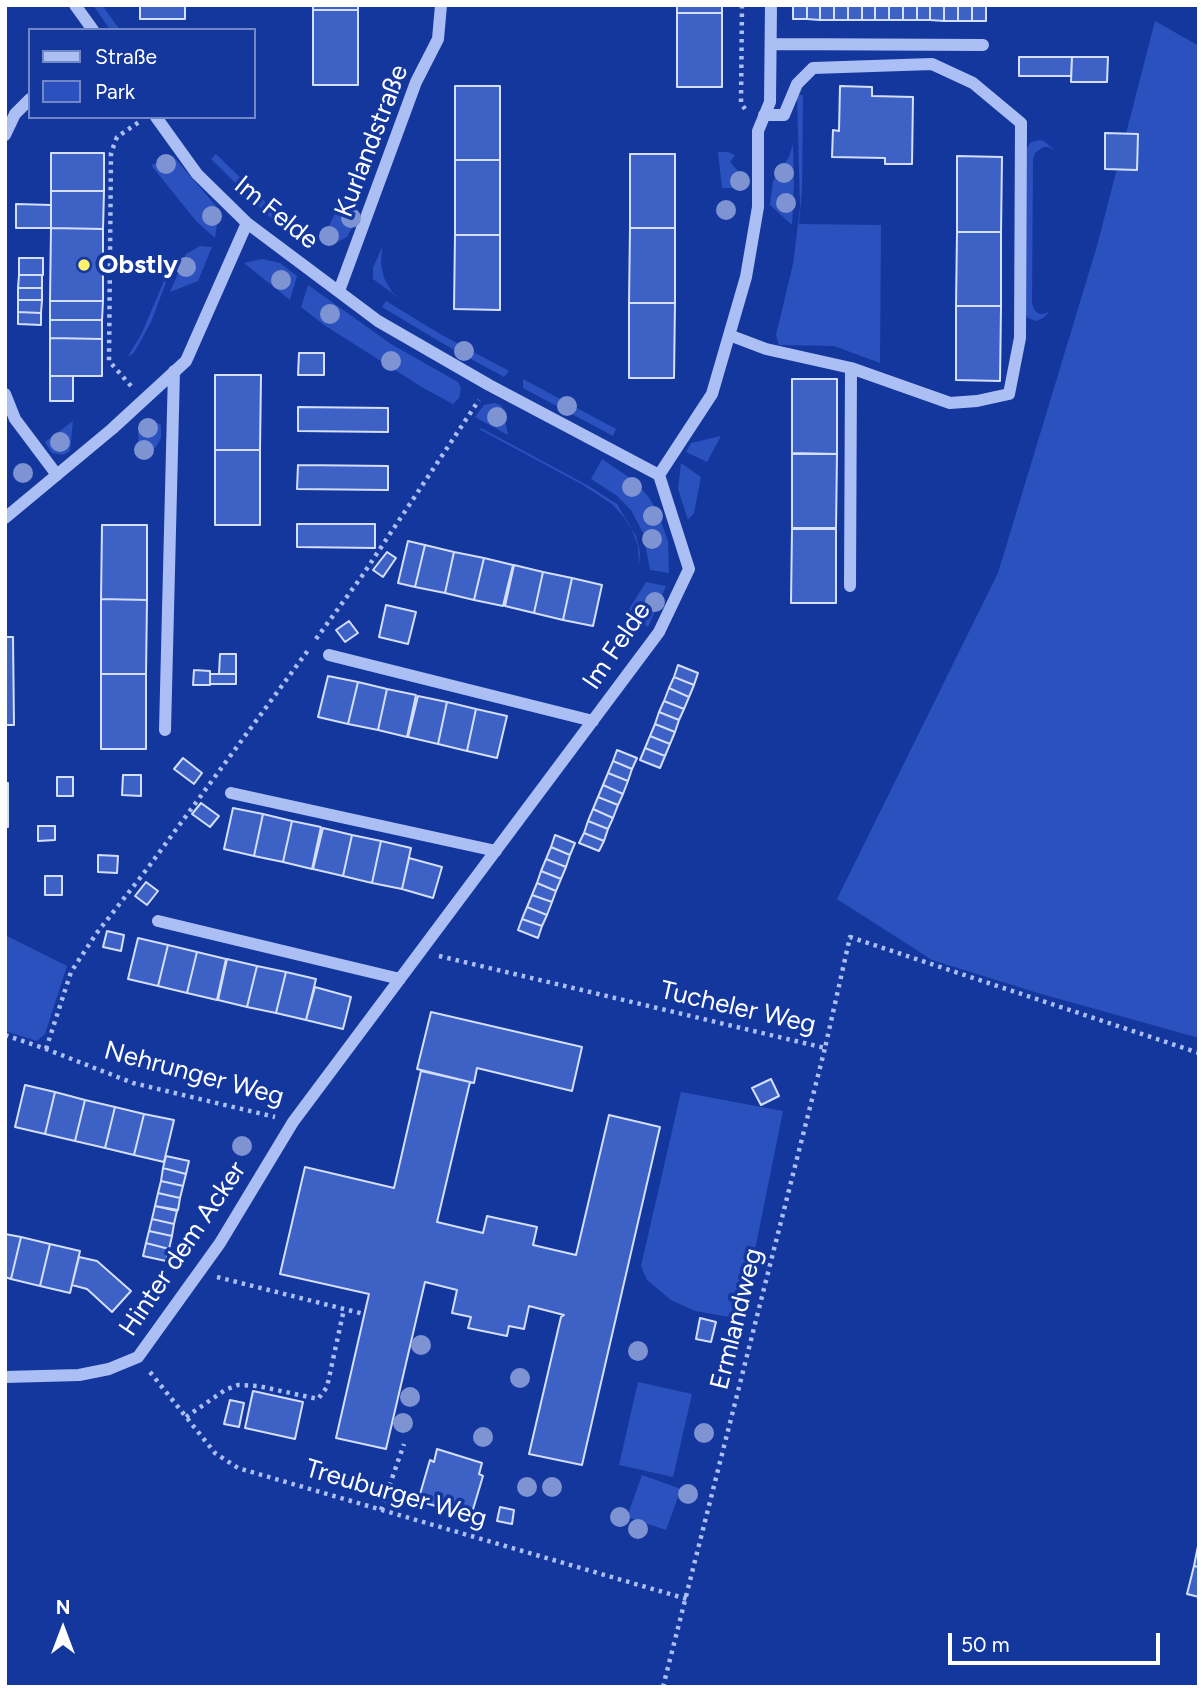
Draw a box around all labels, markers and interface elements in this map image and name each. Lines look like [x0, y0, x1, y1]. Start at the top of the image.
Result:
legend [28, 28, 256, 119]
text: Straße [95, 44, 157, 69]
street label: Kurlandstraße [329, 60, 415, 222]
text: Park [95, 79, 135, 104]
street label: Im Felde [228, 170, 324, 256]
place label: Obstly [98, 249, 178, 281]
marker: Obstly [76, 257, 92, 273]
street label: Im Felde [576, 596, 658, 696]
street label: Tucheler Weg [657, 975, 819, 1041]
street label: Nehrunger Weg [101, 1035, 287, 1113]
street label: Hinter dem Acker [113, 1156, 253, 1342]
street label: Ermlandweg [704, 1245, 770, 1393]
street label: Treuburger Weg [302, 1453, 490, 1535]
north arrow [28, 1594, 98, 1664]
text: N [56, 1596, 70, 1619]
scale bar [952, 1618, 1164, 1662]
text: 50 m [961, 1632, 1010, 1657]

